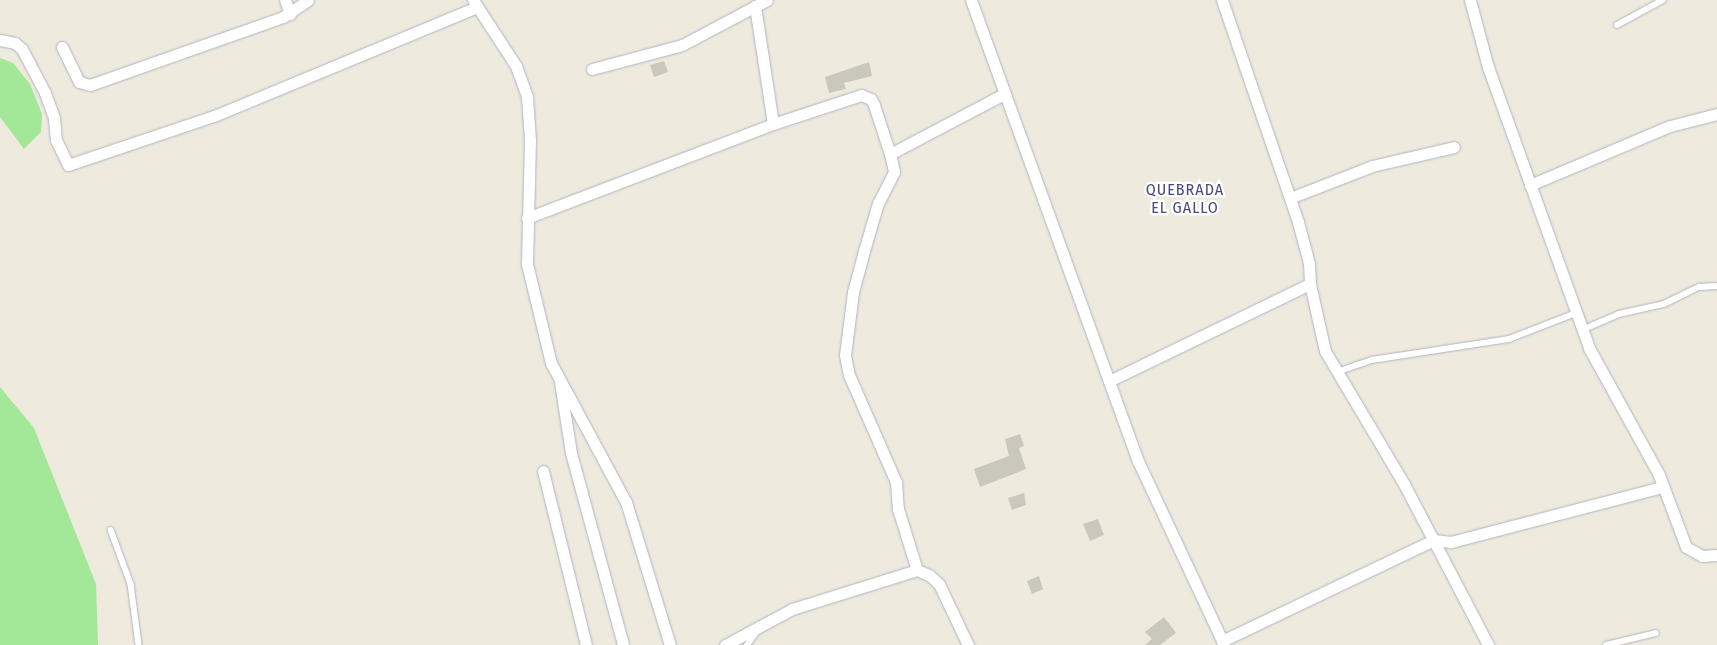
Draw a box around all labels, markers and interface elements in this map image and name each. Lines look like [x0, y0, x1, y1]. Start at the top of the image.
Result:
district label: QUEBRADA EL GALLO [1145, 180, 1225, 218]

